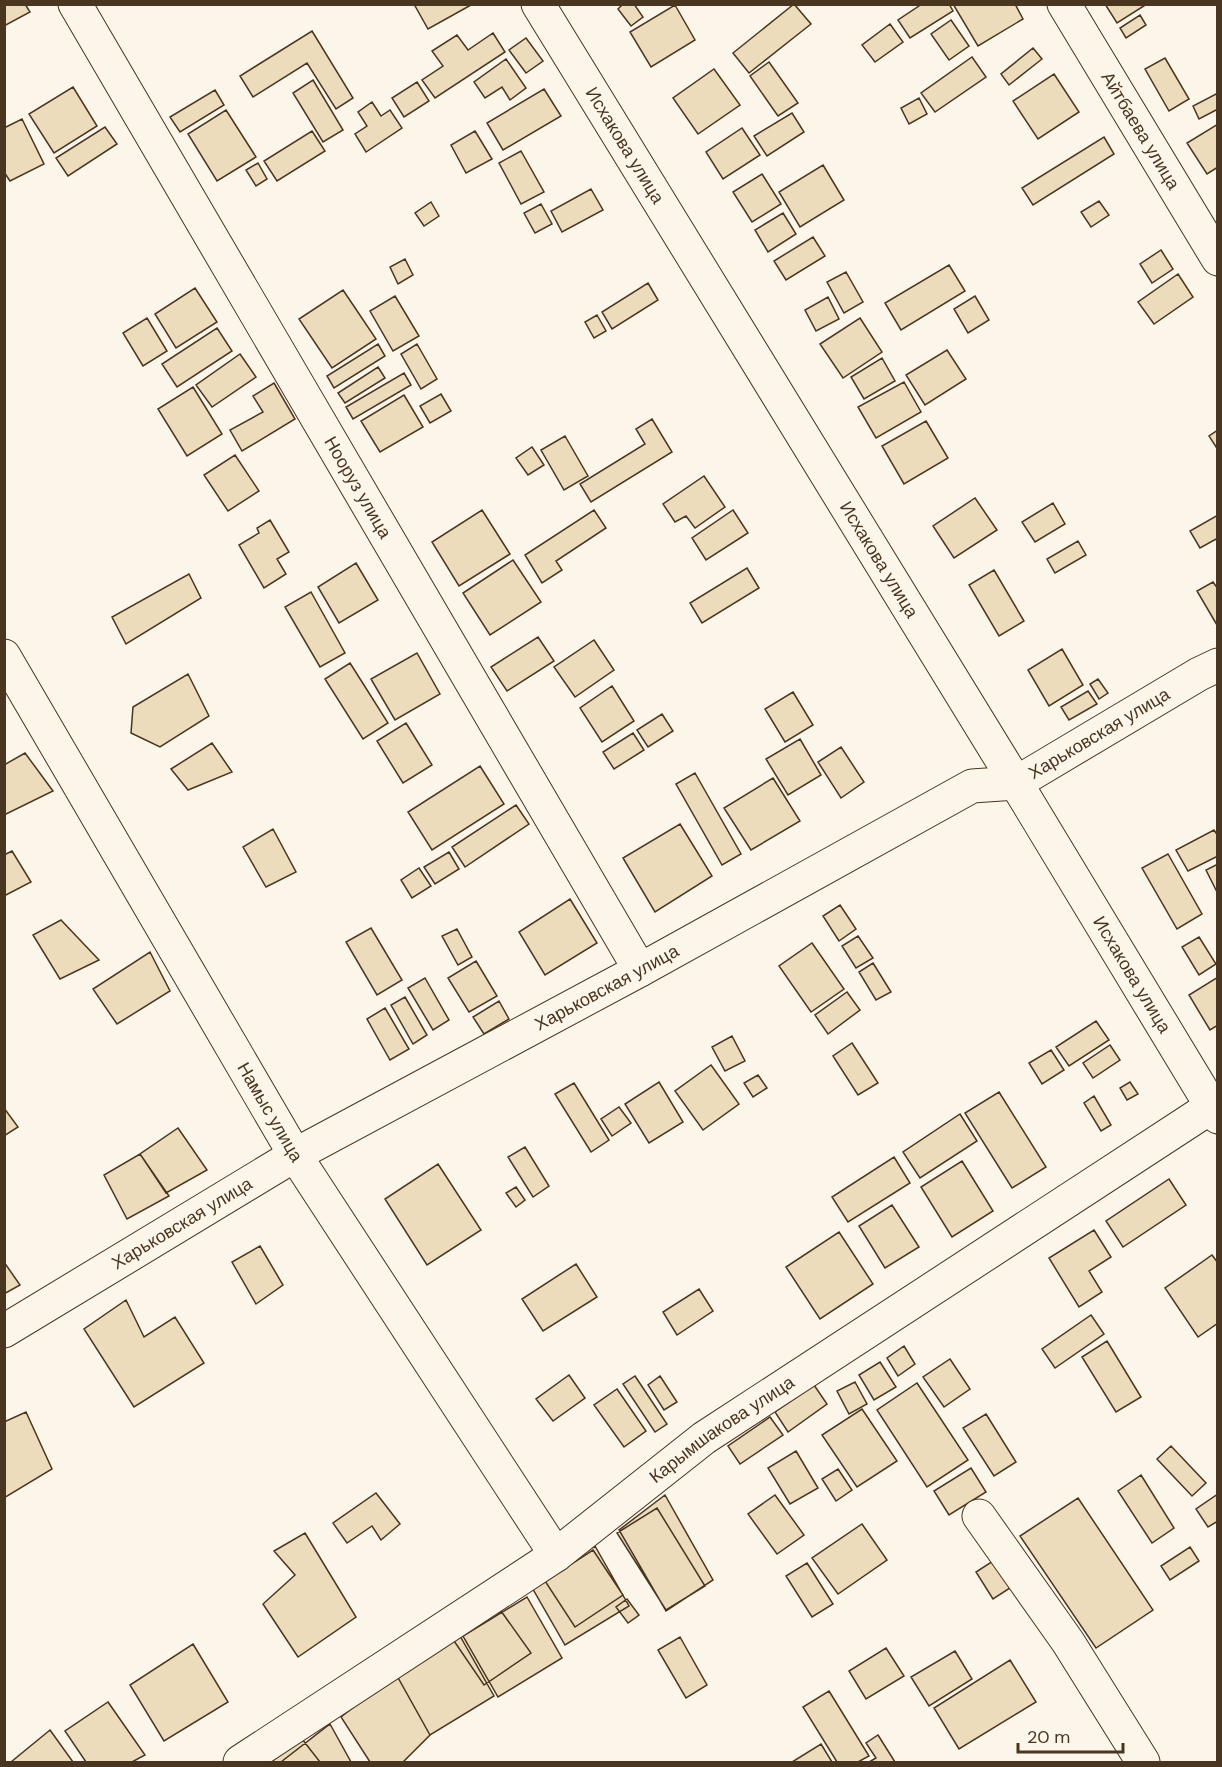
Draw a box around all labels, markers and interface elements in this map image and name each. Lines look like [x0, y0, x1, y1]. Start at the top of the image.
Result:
street label: Айтбаева улица [1096, 67, 1186, 195]
street label: Исхакова улица [580, 83, 670, 209]
street label: Нооруз улица [318, 432, 397, 544]
street label: Исхакова улица [834, 497, 924, 623]
street label: Харьковская улица [1024, 682, 1175, 785]
street label: Исхакова улица [1087, 912, 1177, 1038]
street label: Харьковская улица [531, 938, 684, 1036]
street label: Намыс улица [232, 1058, 309, 1168]
street label: Харьковская улица [107, 1171, 258, 1275]
street label: Карымшакова улица [644, 1370, 800, 1489]
scale bar [1018, 1716, 1123, 1754]
text: 20 m [1027, 1725, 1070, 1749]

